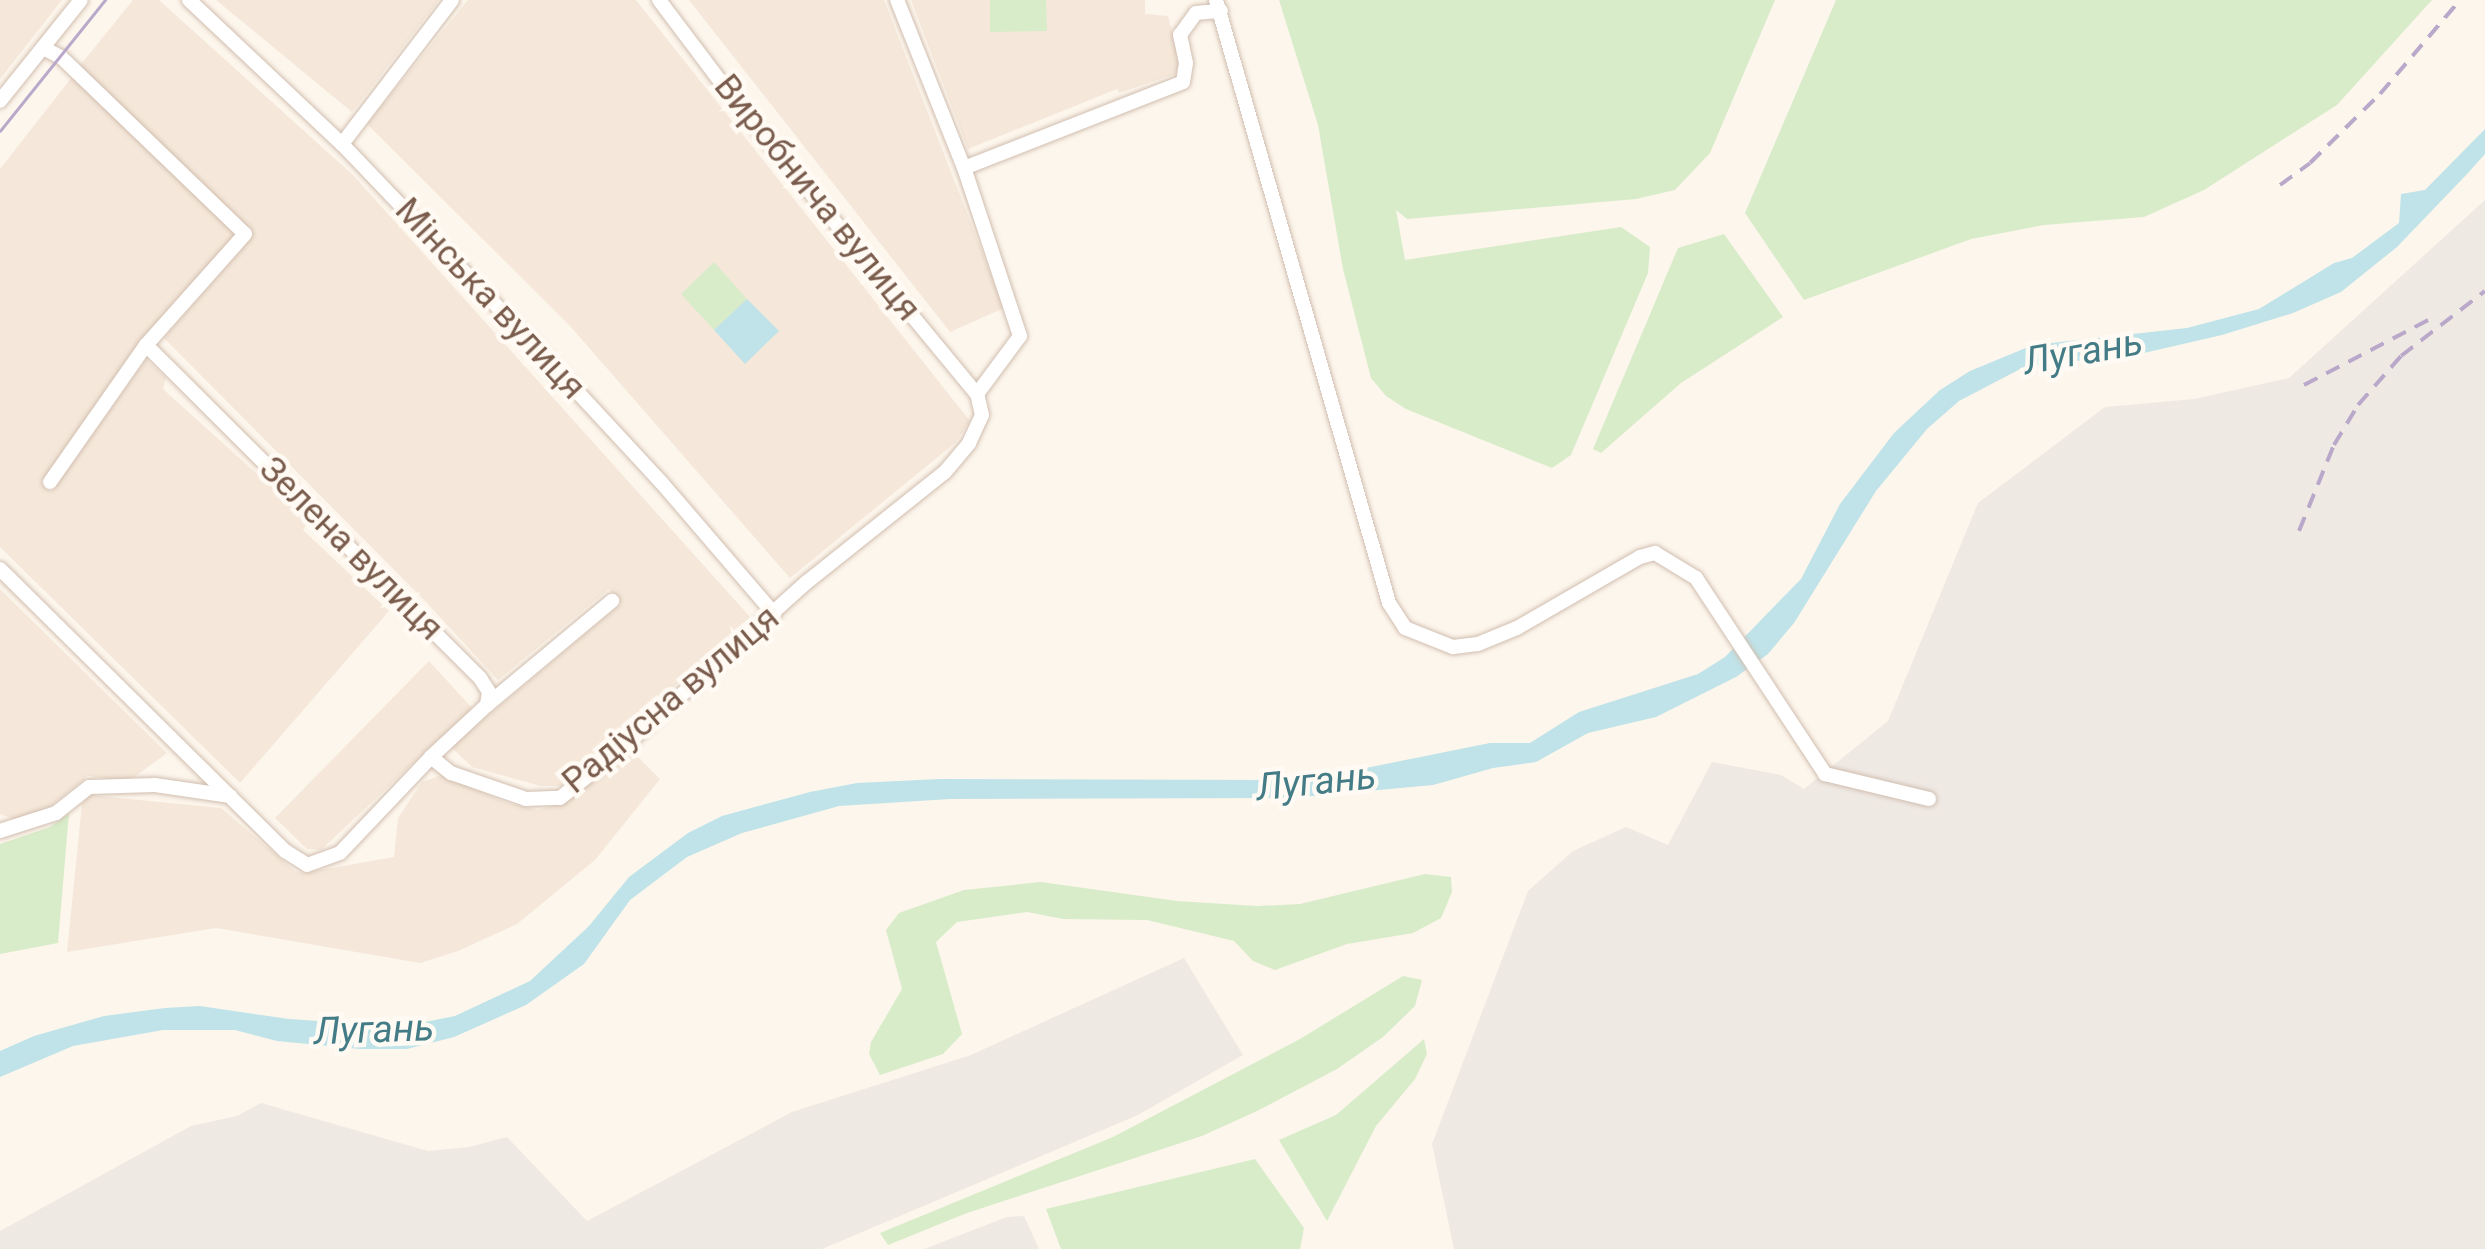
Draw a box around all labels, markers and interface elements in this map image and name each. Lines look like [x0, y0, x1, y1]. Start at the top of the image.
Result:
street label: Виробнича вулиця [705, 67, 929, 329]
street label: Мінська вулиця [386, 190, 594, 408]
water label: Лугань [2020, 319, 2146, 385]
street label: Зелена вулиця [250, 448, 452, 650]
street label: Радіусна вулиця [554, 597, 788, 803]
water label: Лугань [1254, 753, 1378, 811]
water label: Лугань [313, 1005, 435, 1055]

